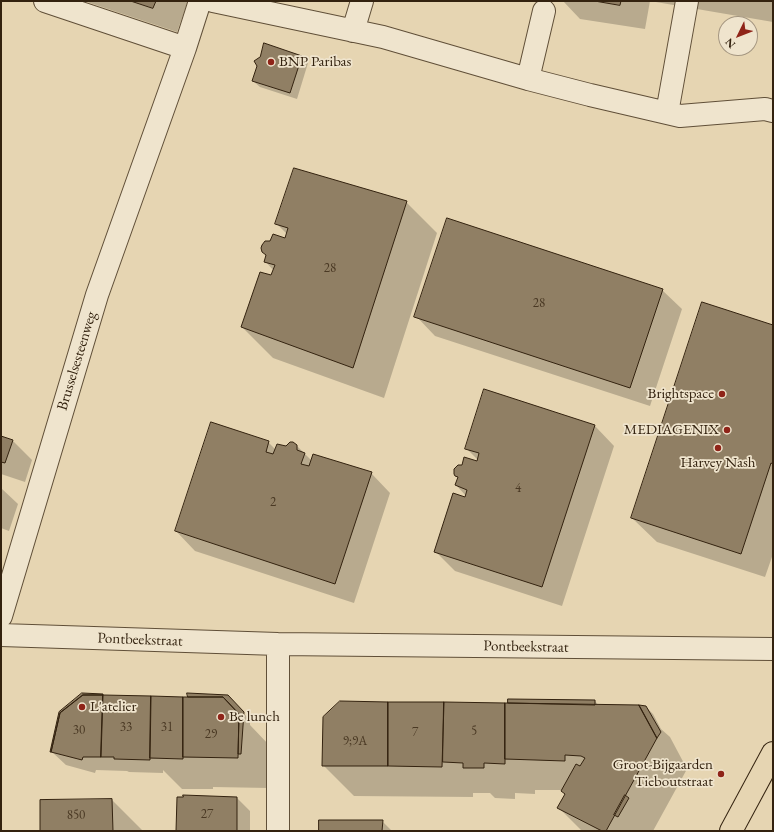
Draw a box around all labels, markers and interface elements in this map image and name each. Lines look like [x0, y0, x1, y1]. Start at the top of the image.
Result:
north arrow [718, 16, 758, 56]
text: N [722, 35, 738, 52]
place label: BNP Paribas [279, 53, 351, 71]
marker: BNP Paribas [266, 57, 276, 67]
house number: 28 [324, 260, 336, 276]
house number: 28 [533, 295, 545, 311]
street label: Brusselsesteenweg [53, 309, 101, 413]
place label: Brightspace [648, 385, 714, 403]
marker: Brightspace [717, 389, 727, 399]
place label: MEDIAGENIX [624, 421, 719, 439]
marker: MEDIAGENIX [722, 425, 732, 435]
marker: Harvey Nash [713, 443, 723, 453]
place label: Harvey Nash [680, 454, 756, 472]
house number: 4 [515, 480, 521, 496]
house number: 2 [270, 494, 276, 510]
street label: Pontbeekstraat [97, 630, 183, 650]
street label: Pontbeekstraat [483, 637, 569, 657]
place label: L'atelier [90, 698, 136, 716]
marker: L'atelier [77, 702, 87, 712]
place label: Be lunch [229, 708, 280, 726]
marker: Be lunch [216, 712, 226, 722]
house number: 33 [120, 719, 132, 735]
house number: 31 [161, 719, 173, 735]
house number: 30 [73, 722, 85, 738]
house number: 5 [471, 723, 477, 739]
house number: 7 [412, 724, 418, 740]
house number: 29 [205, 726, 217, 742]
house number: 9;9A [343, 733, 367, 749]
place label: Groot-Bijgaarden Tieboutstraat [613, 756, 713, 791]
marker: Groot-Bijgaarden Tieboutstraat [716, 769, 726, 779]
house number: 27 [201, 806, 213, 822]
house number: 850 [67, 807, 85, 823]

